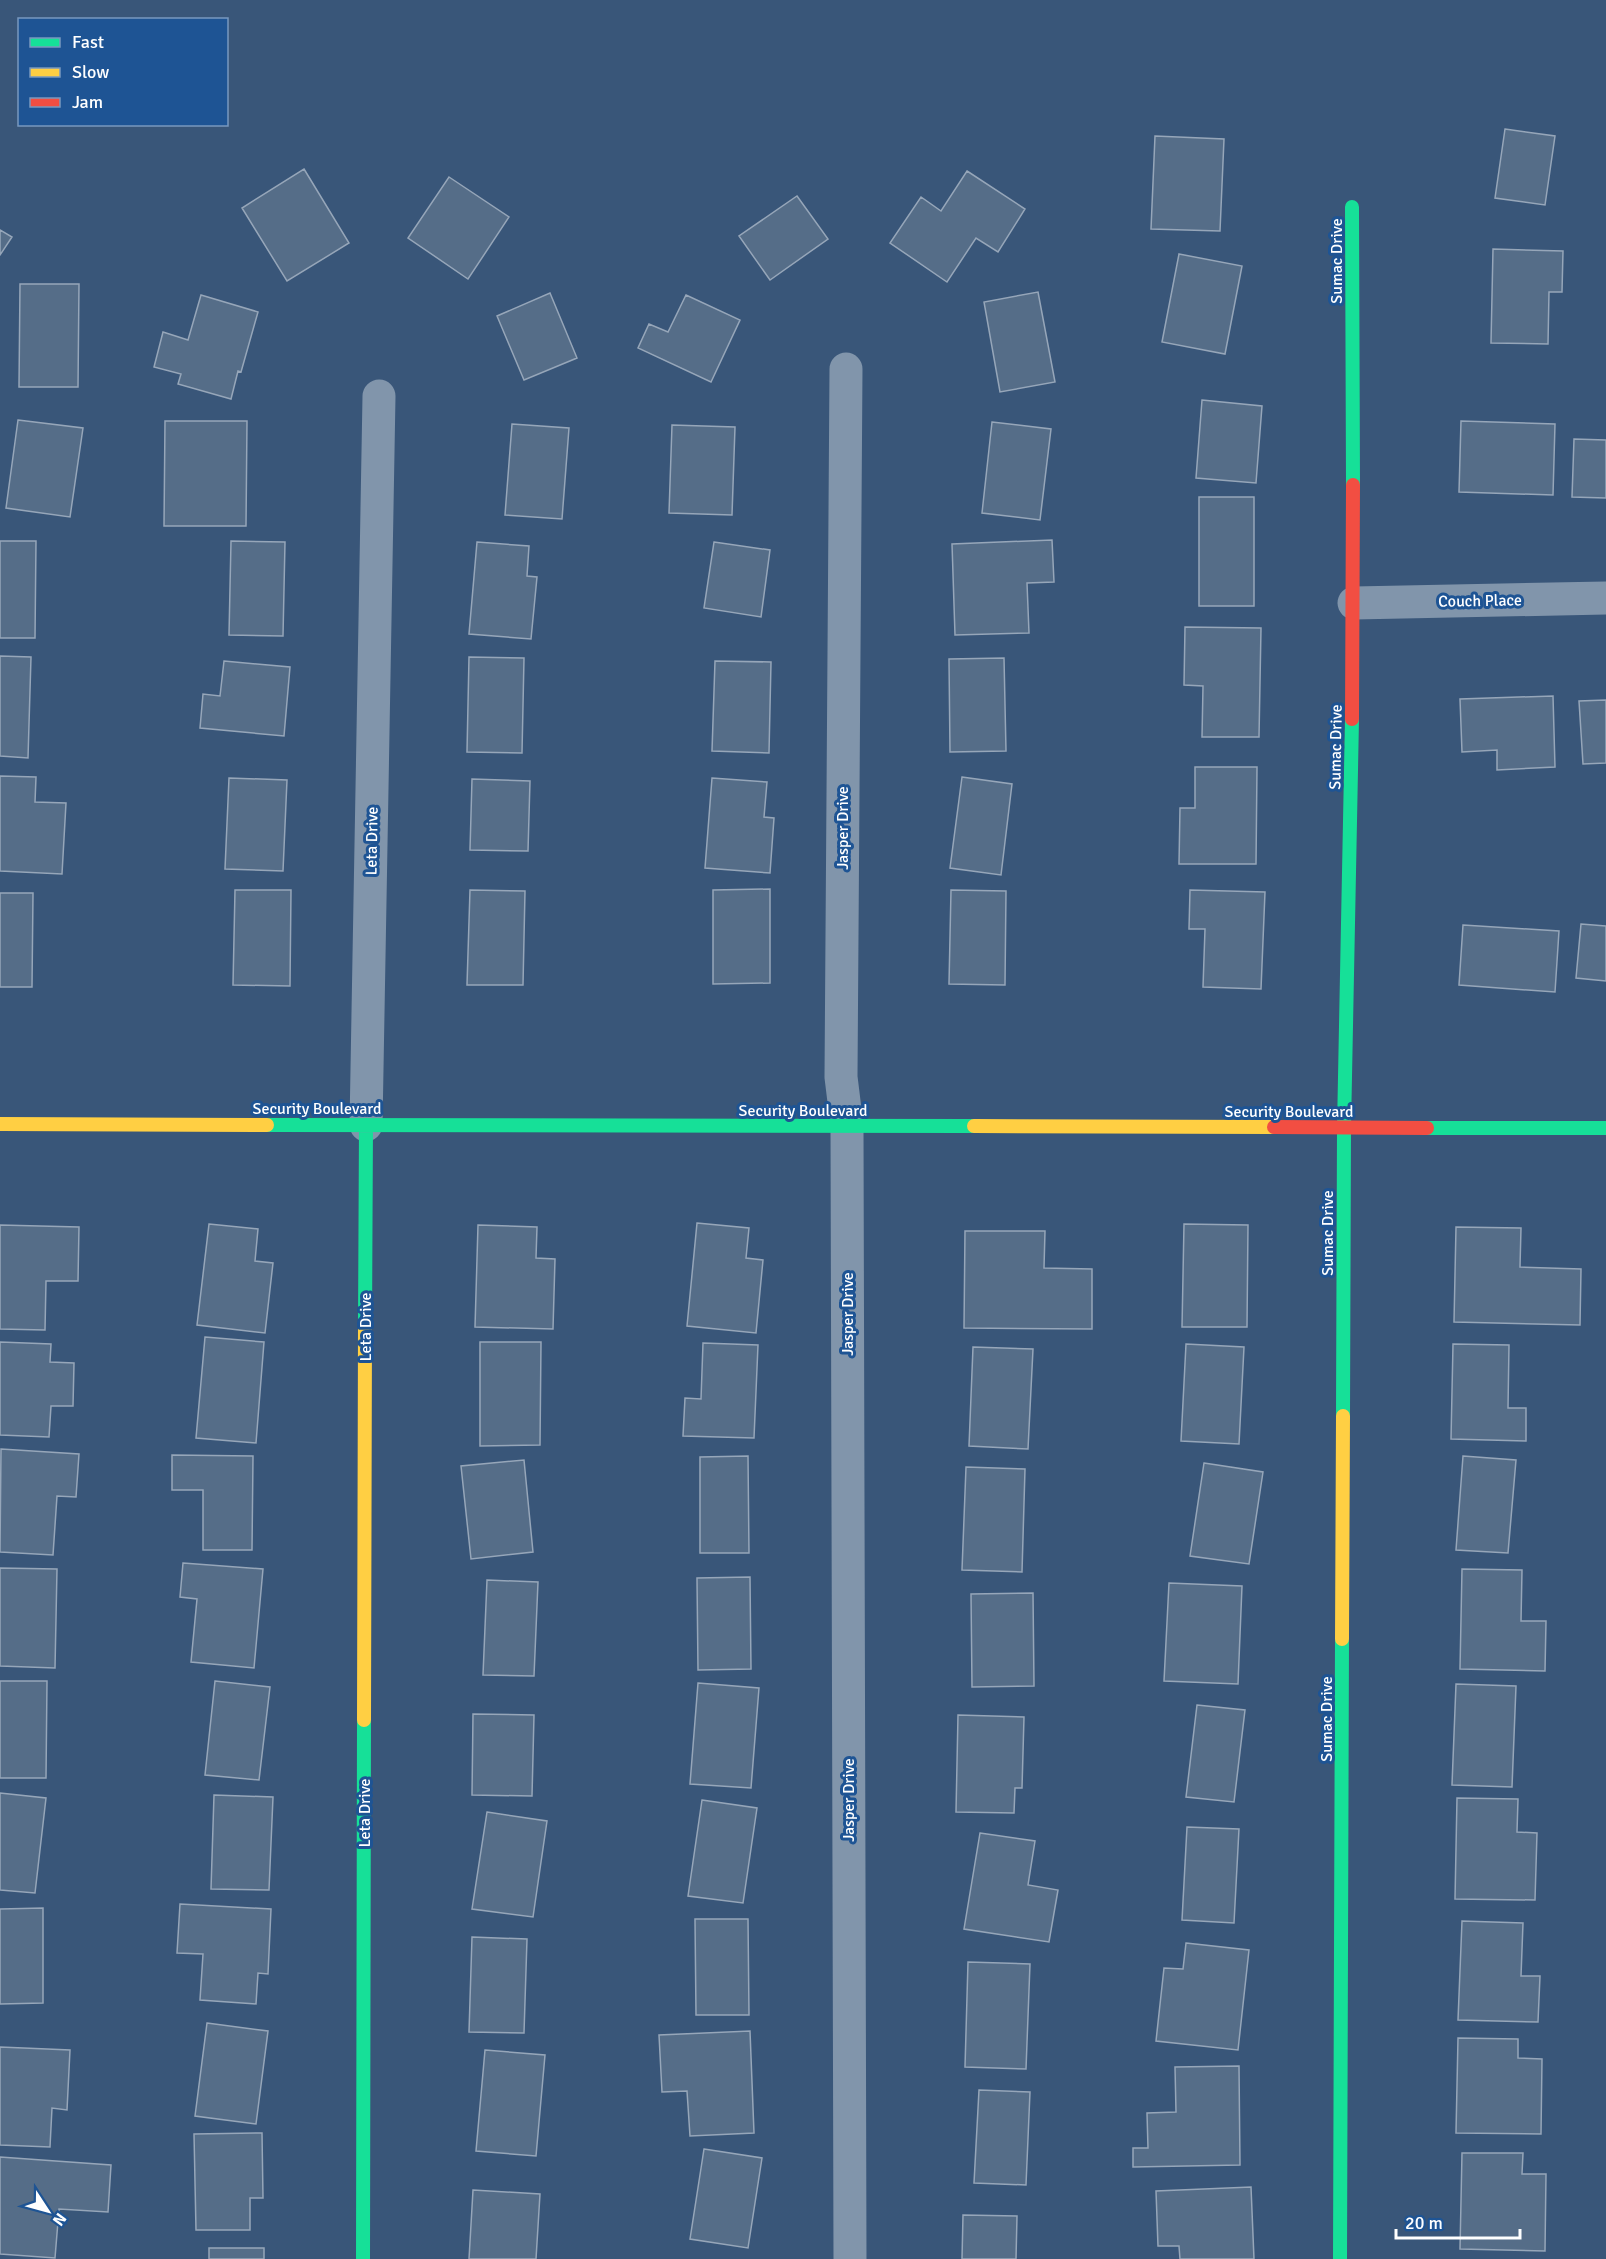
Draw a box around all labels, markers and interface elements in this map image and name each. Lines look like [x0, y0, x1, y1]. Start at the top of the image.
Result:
legend [18, 18, 228, 126]
text: Fast [72, 31, 104, 53]
text: Slow [72, 61, 109, 83]
text: Jam [72, 91, 103, 113]
street label: Sumac Drive [1327, 218, 1347, 304]
street label: Couch Place [1438, 590, 1522, 612]
street label: Sumac Drive [1325, 704, 1347, 790]
street label: Jasper Drive [833, 786, 853, 870]
street label: Leta Drive [361, 806, 383, 876]
street label: Security Boulevard [253, 1099, 381, 1119]
street label: Security Boulevard [739, 1101, 867, 1121]
street label: Security Boulevard [1225, 1102, 1353, 1122]
street label: Sumac Drive [1318, 1190, 1338, 1276]
street label: Jasper Drive [838, 1272, 858, 1356]
street label: Leta Drive [356, 1293, 376, 1361]
street label: Sumac Drive [1317, 1676, 1337, 1762]
street label: Jasper Drive [839, 1758, 859, 1842]
street label: Leta Drive [355, 1779, 375, 1847]
north arrow [18, 2181, 78, 2241]
scale bar [1396, 2202, 1520, 2240]
text: N [48, 2209, 71, 2230]
text: 20 m [1405, 2212, 1443, 2234]

